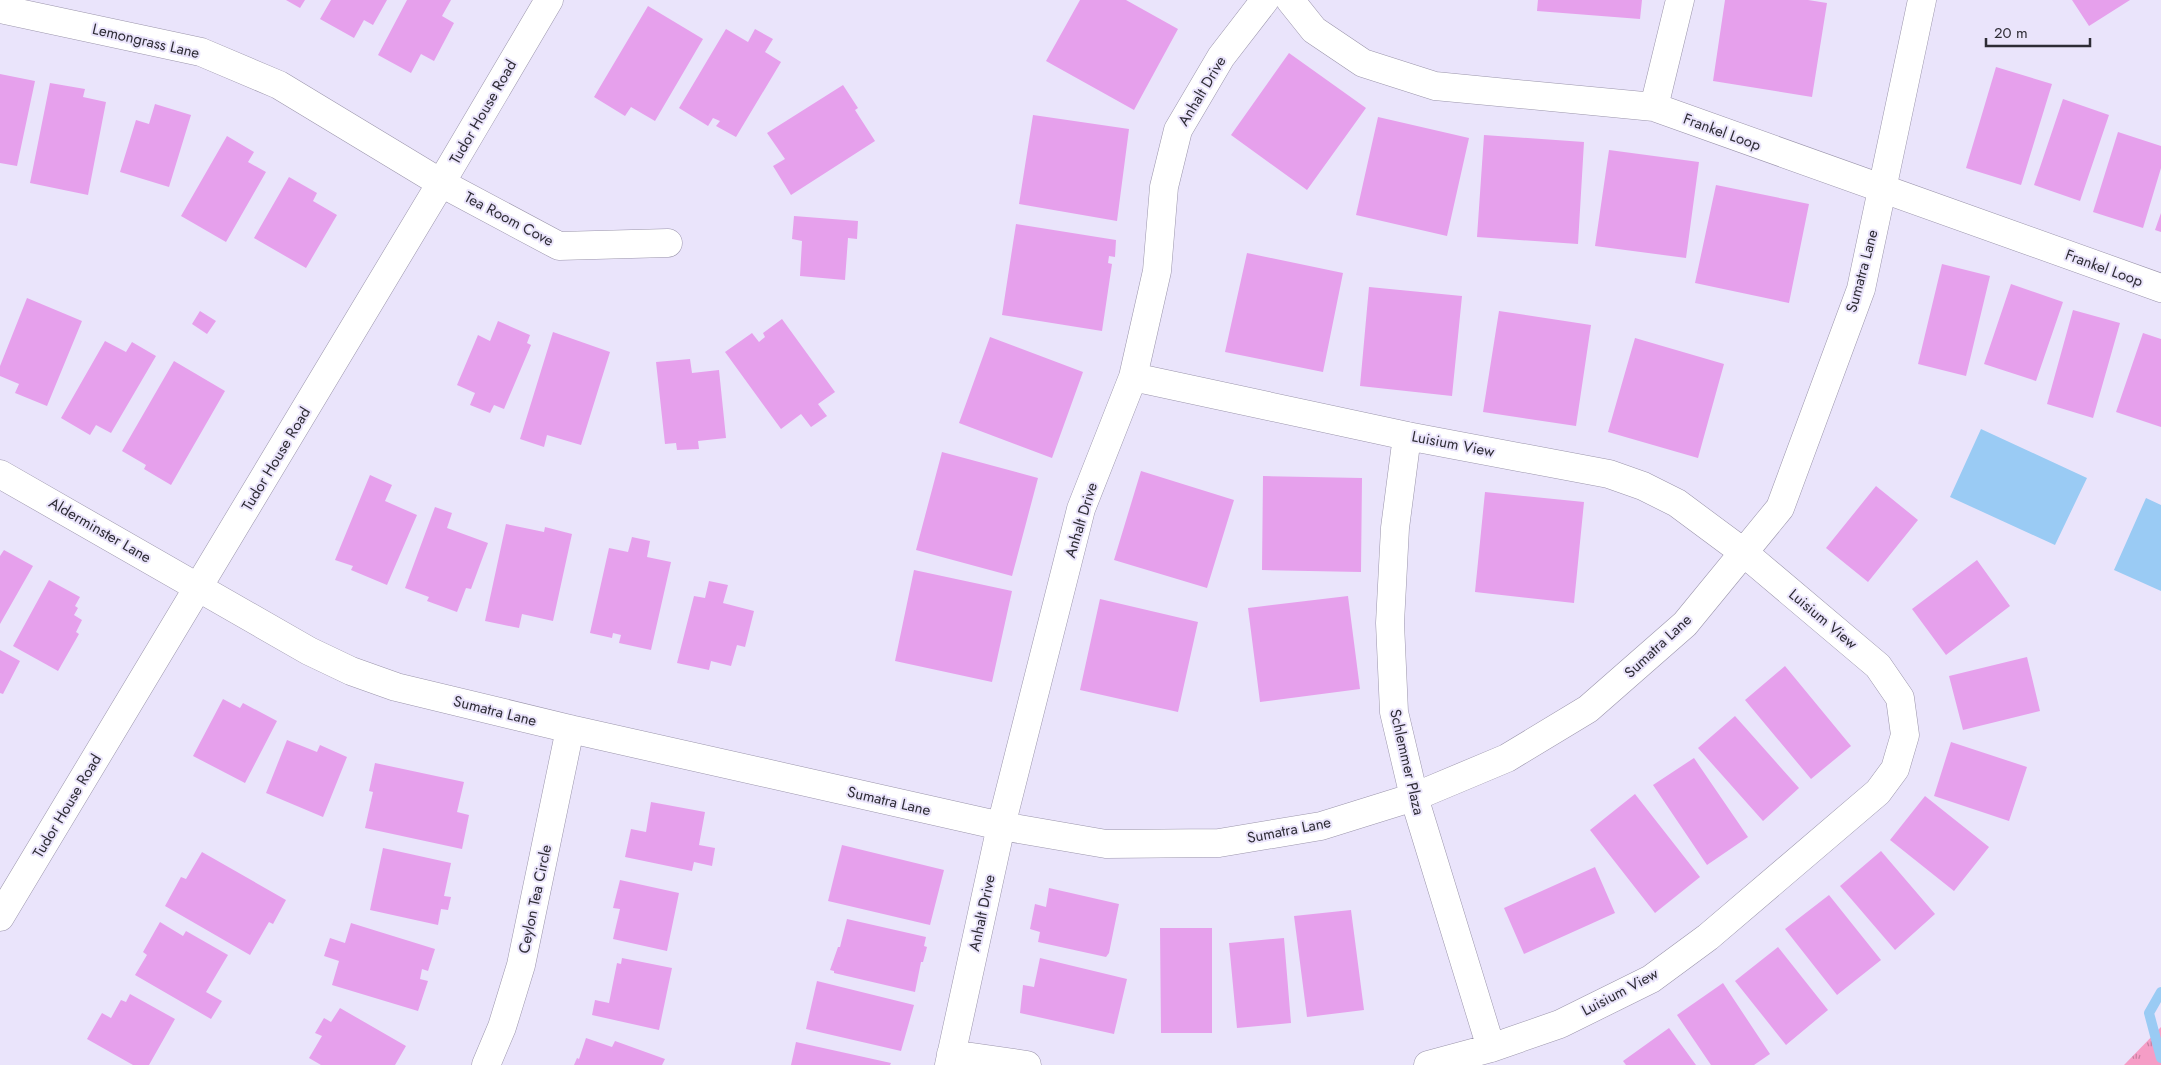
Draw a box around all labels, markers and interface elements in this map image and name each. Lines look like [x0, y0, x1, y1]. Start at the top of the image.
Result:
scale bar [1986, 15, 2090, 47]
street label: Lemongrass Lane [90, 18, 202, 64]
text: 20 m [1994, 22, 2028, 44]
street label: Anhalt Drive [1173, 52, 1232, 130]
street label: Tudor House Road [444, 56, 522, 168]
street label: Frankel Loop [1680, 108, 1764, 156]
street label: Tea Room Cove [460, 186, 558, 252]
street label: Sumatra Lane [1840, 227, 1884, 315]
street label: Frankel Loop [2062, 244, 2146, 292]
street label: Tudor House Road [236, 403, 316, 515]
street label: Luisium View [1410, 425, 1497, 463]
street label: Anhalt Drive [1059, 479, 1103, 560]
street label: Alderminster Lane [45, 492, 155, 568]
street label: Luisium View [1784, 584, 1863, 655]
street label: Sumatra Lane [1619, 609, 1697, 683]
street label: Sumatra Lane [451, 690, 539, 732]
street label: Schlemmer Plaza [1384, 707, 1430, 817]
street label: Tudor House Road [27, 750, 107, 862]
street label: Sumatra Lane [845, 781, 933, 821]
street label: Sumatra Lane [1245, 811, 1333, 849]
street label: Ceylon Tea Circle [513, 842, 557, 955]
street label: Anhalt Drive [963, 872, 1001, 953]
street label: Luisium View [1578, 962, 1663, 1021]

